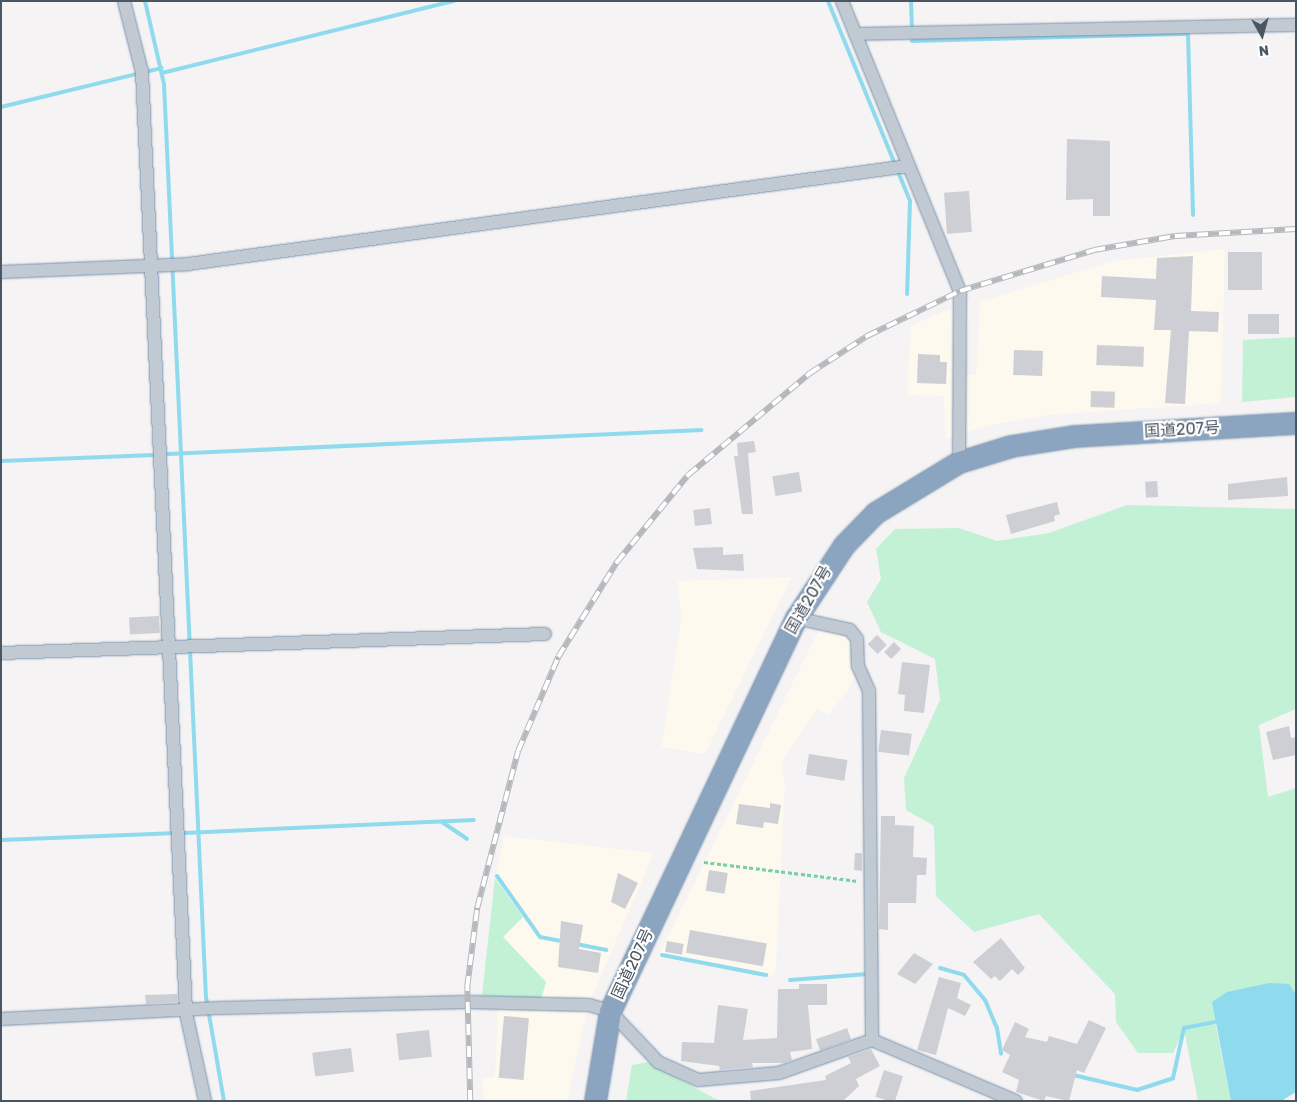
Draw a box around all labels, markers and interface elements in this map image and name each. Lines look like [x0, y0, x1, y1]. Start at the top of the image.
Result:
north arrow [1237, 10, 1287, 60]
text: N [1258, 41, 1270, 59]
street label: 国道207号 [1144, 418, 1220, 442]
street label: 国道207号 [782, 562, 836, 638]
street label: 国道207号 [608, 926, 658, 1002]

